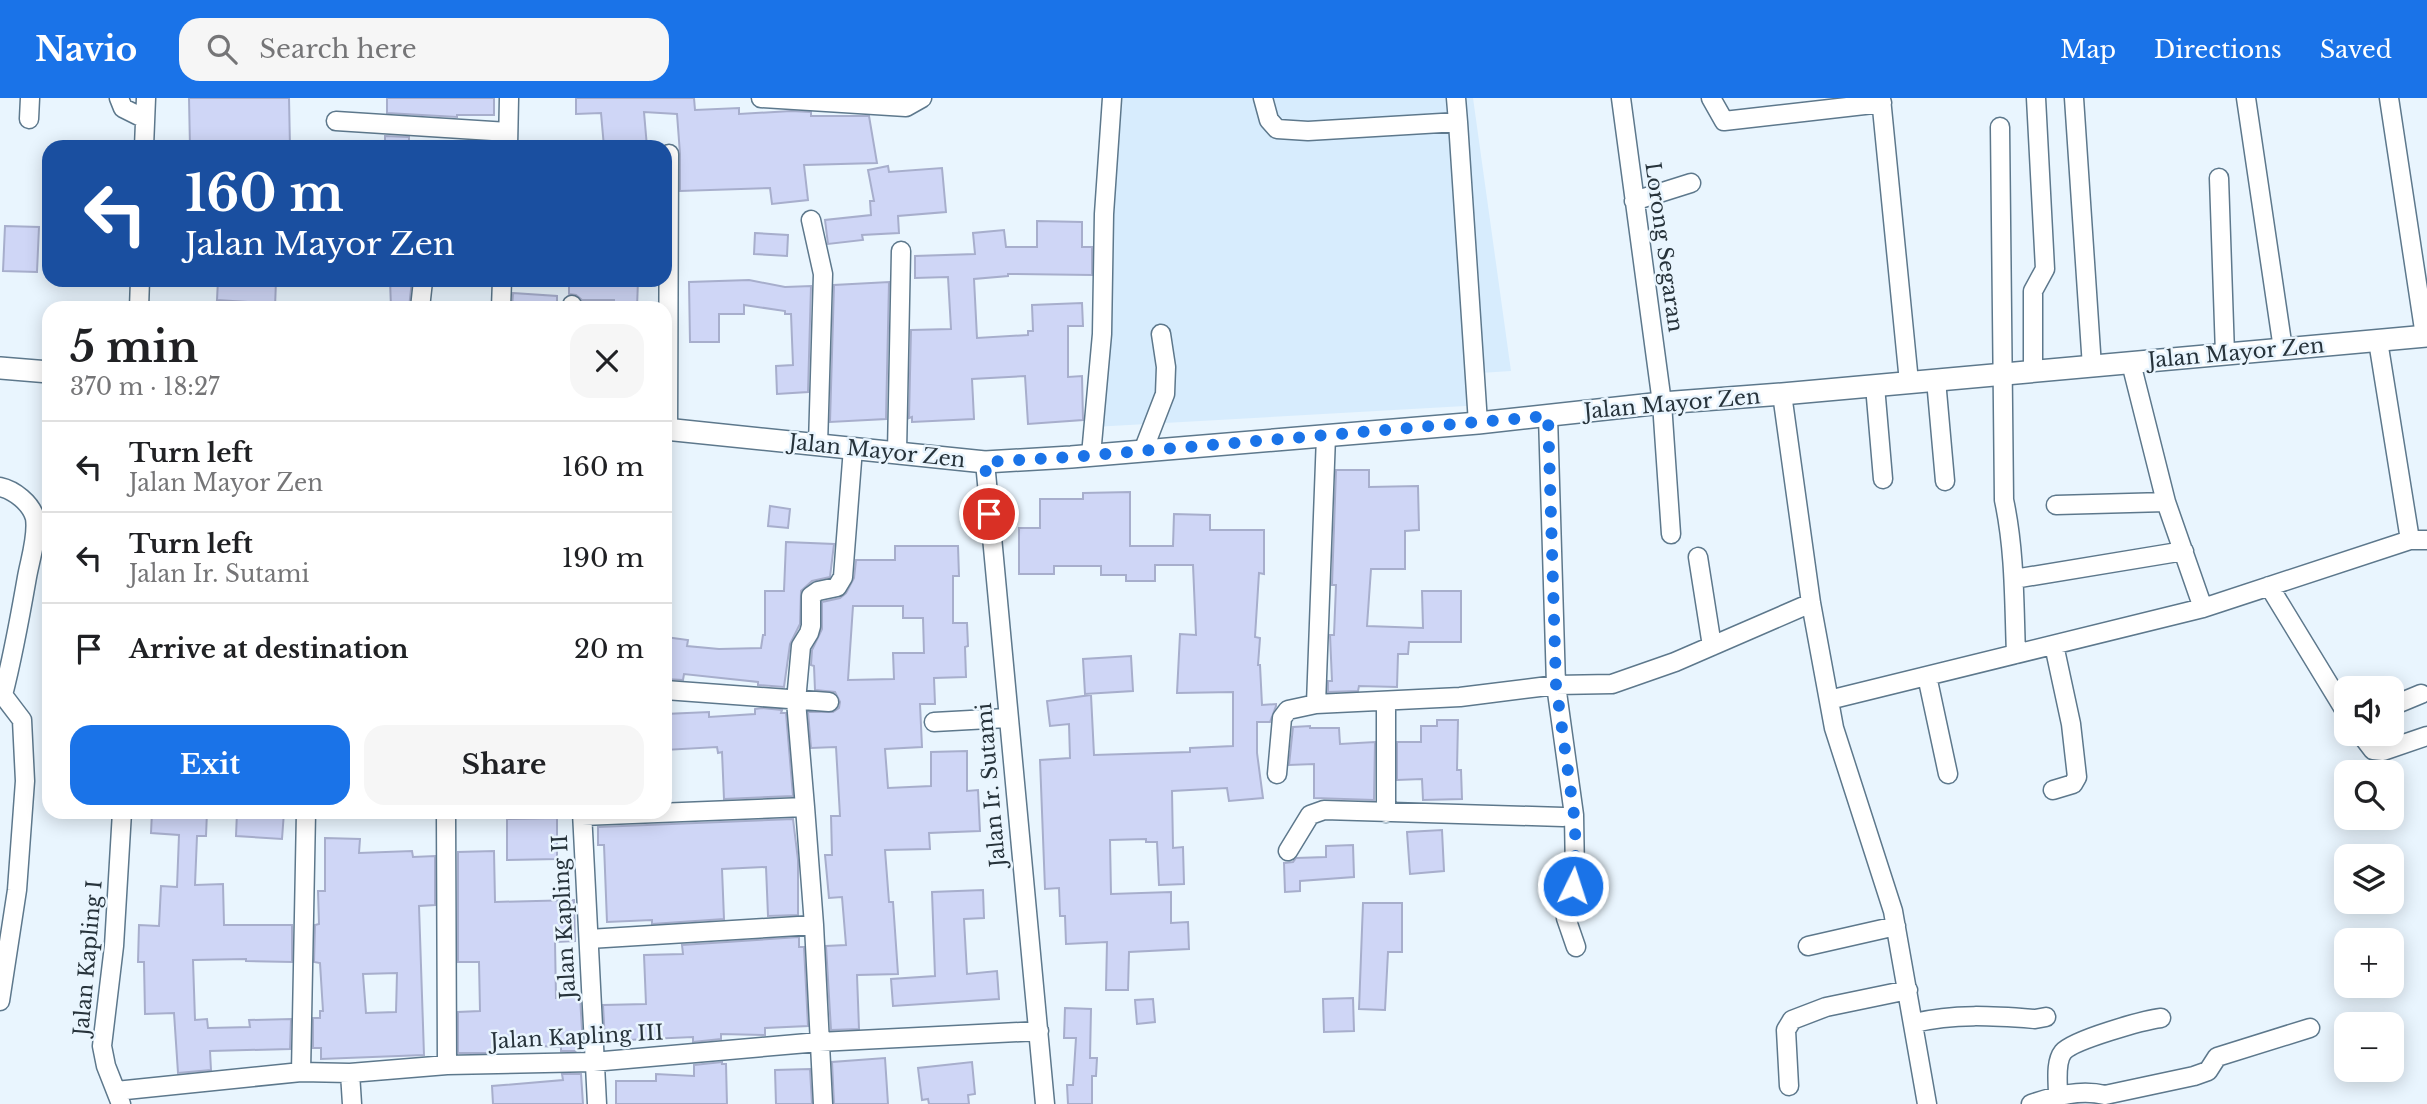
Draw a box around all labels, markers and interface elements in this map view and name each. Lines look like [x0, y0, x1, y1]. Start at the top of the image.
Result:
search box [179, 18, 669, 81]
text: Navio [35, 29, 137, 70]
icon: search [203, 30, 241, 68]
text: Search here [259, 33, 417, 65]
text: Map [2060, 35, 2116, 64]
text: Directions [2154, 35, 2282, 64]
text: Saved [2320, 35, 2392, 64]
street label: Lorong Segaran [1639, 160, 1689, 334]
text: 160 m [185, 163, 344, 224]
icon: left [70, 168, 161, 259]
text: Jalan Mayor Zen [185, 224, 455, 264]
text: 5 min [70, 321, 198, 373]
button: close [570, 324, 644, 398]
street label: Jalan Mayor Zen [2144, 332, 2325, 374]
text: 370 m · 18:27 [70, 373, 220, 401]
street label: Jalan Mayor Zen [1580, 383, 1761, 425]
street label: Jalan Mayor Zen [785, 428, 966, 473]
text: Turn left [129, 437, 253, 469]
icon: left [70, 448, 108, 486]
text: 160 m [562, 451, 644, 483]
text: Jalan Mayor Zen [129, 469, 323, 497]
pin [959, 484, 1019, 544]
icon: arrive [970, 495, 1008, 533]
text: Turn left [129, 528, 253, 560]
icon: left [70, 539, 108, 577]
text: 190 m [562, 542, 644, 574]
text: Jalan Ir. Sutami [129, 560, 309, 588]
icon: arrive [70, 630, 108, 668]
text: Arrive at destination [129, 633, 409, 665]
text: 20 m [574, 633, 644, 665]
map controls [2334, 676, 2404, 1082]
button: sound [2334, 676, 2404, 746]
street label: Jalan Ir. Sutami [971, 702, 1011, 871]
button: Exit [70, 725, 350, 805]
button: Share [364, 725, 644, 805]
button: search [2334, 760, 2404, 830]
street label: Jalan Kapling II [547, 834, 581, 1003]
button: layers [2334, 844, 2404, 914]
position arrow [1536, 849, 1610, 923]
street label: Jalan Kapling I [68, 879, 108, 1040]
button: + [2334, 928, 2404, 998]
button: − [2334, 1012, 2404, 1082]
street label: Jalan Kapling III [487, 1019, 664, 1055]

